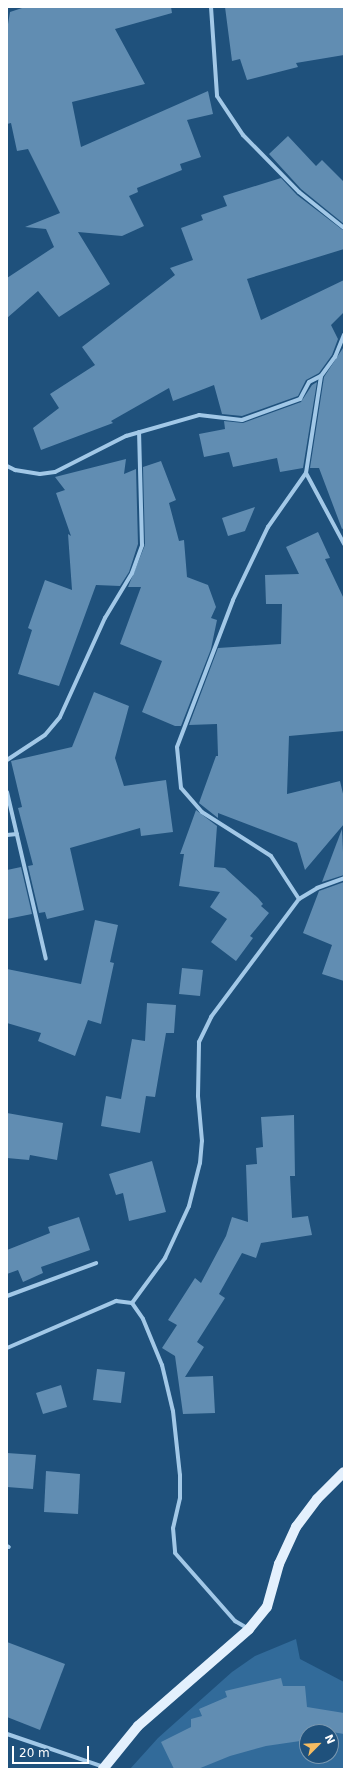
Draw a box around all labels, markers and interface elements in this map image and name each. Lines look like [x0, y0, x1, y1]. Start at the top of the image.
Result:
north arrow [299, 1724, 339, 1764]
text: N [322, 1732, 337, 1746]
scale bar [14, 1738, 91, 1764]
text: 20 m [19, 1746, 50, 1760]

